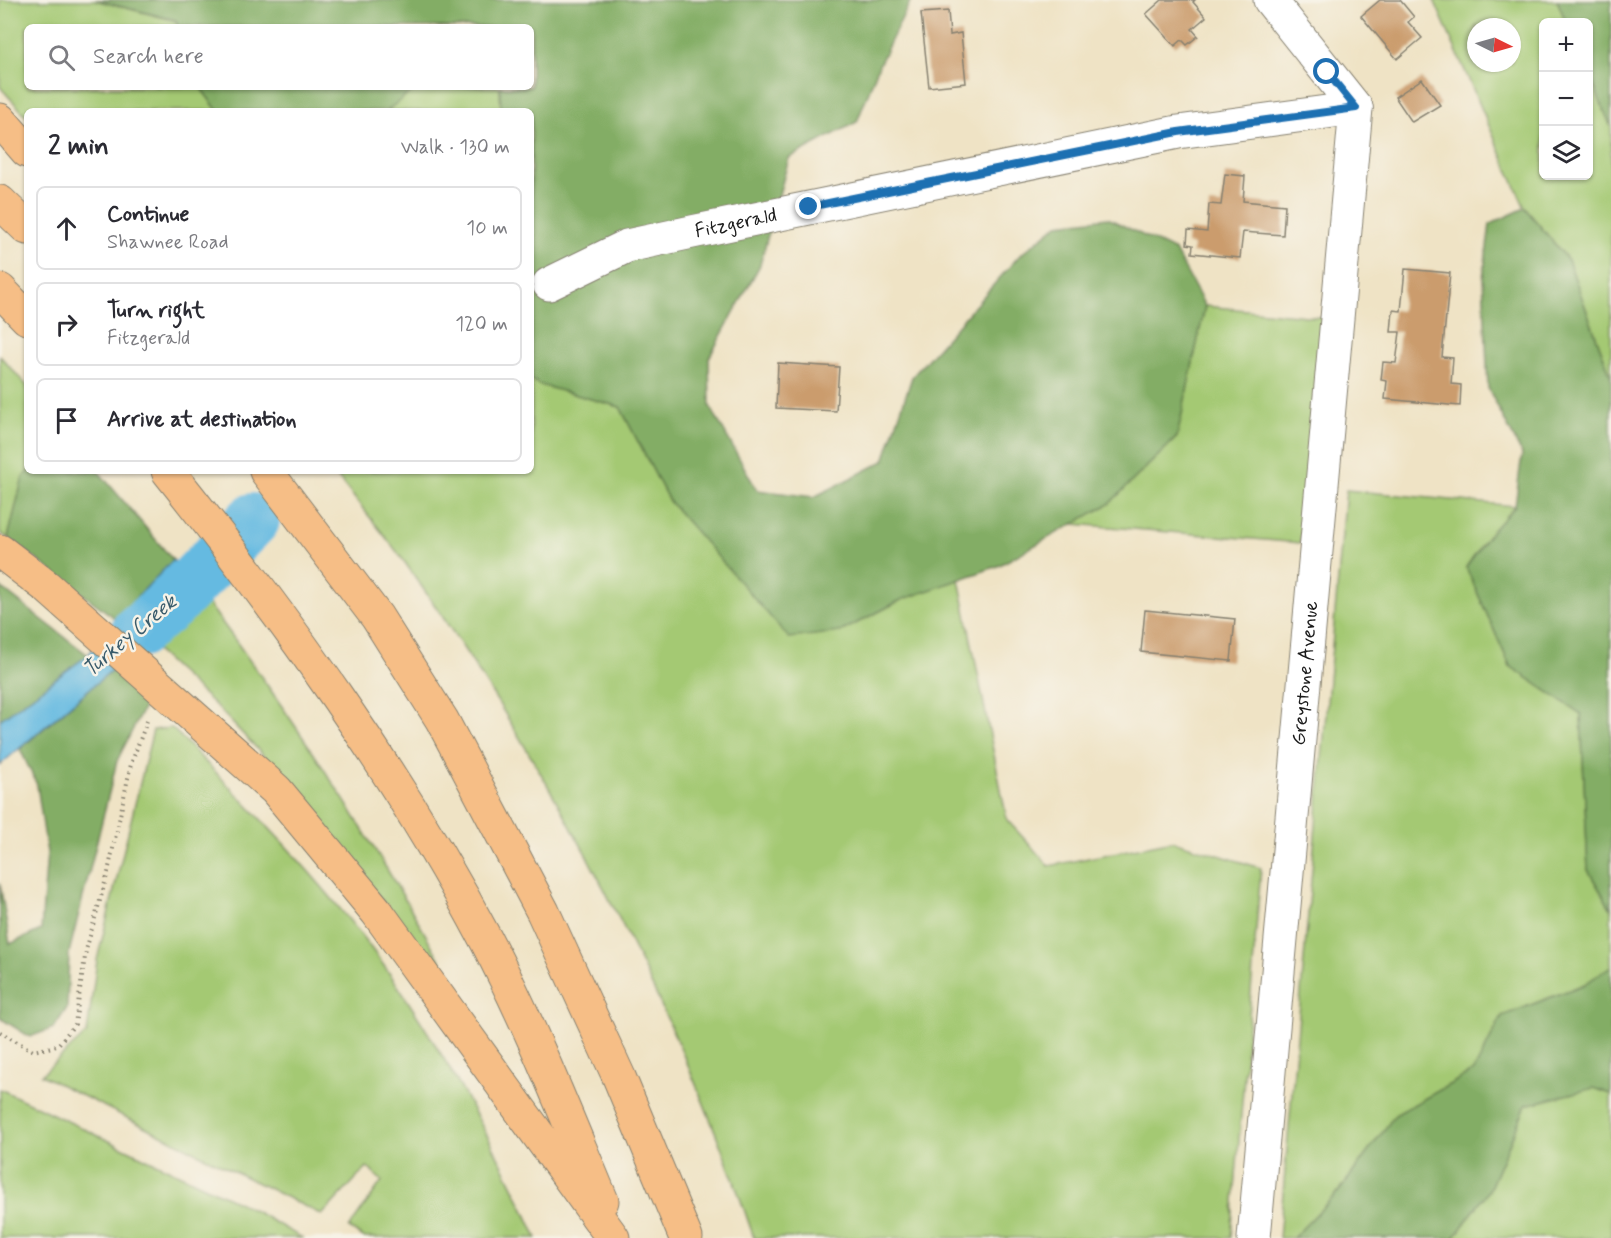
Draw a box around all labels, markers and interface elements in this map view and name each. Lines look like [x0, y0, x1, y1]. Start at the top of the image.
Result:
north arrow [1467, 18, 1521, 72]
map controls [1539, 18, 1593, 180]
button: + [1539, 18, 1593, 72]
search box [24, 24, 534, 90]
icon: search [45, 41, 78, 74]
text: Search here [93, 43, 204, 71]
route start [1313, 58, 1339, 84]
button: − [1539, 72, 1593, 126]
button: layers [1539, 126, 1593, 180]
text: 2 min [48, 130, 109, 164]
text: Walk · 130 m [401, 134, 510, 161]
route end [795, 193, 821, 219]
text: Continue [107, 201, 189, 229]
street label: Fitzgerald [692, 201, 779, 245]
icon: ahead [50, 212, 83, 245]
text: 10 m [466, 215, 508, 242]
text: Shawnee Road [107, 229, 229, 256]
text: Turn right [107, 297, 205, 325]
icon: right [50, 308, 83, 341]
text: 120 m [455, 311, 508, 338]
text: Fitzgerald [107, 325, 190, 352]
icon: arrive [50, 404, 83, 437]
text: Arrive at destination [107, 406, 297, 434]
water label: Turkey Creek [77, 588, 184, 684]
street label: Greystone Avenue [1285, 600, 1325, 747]

